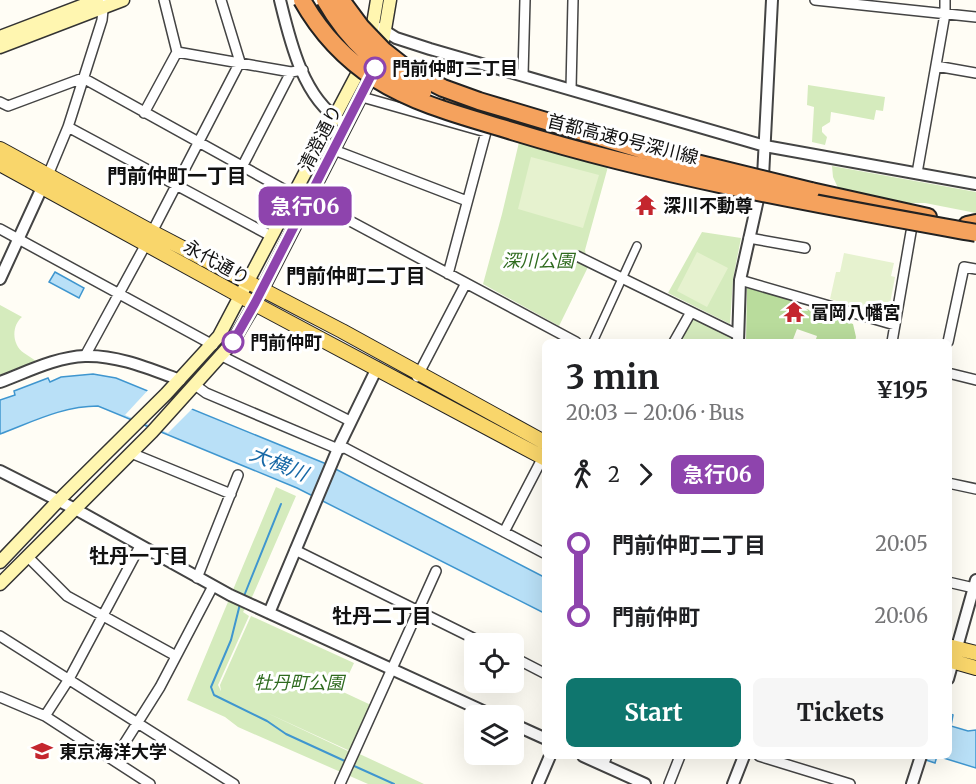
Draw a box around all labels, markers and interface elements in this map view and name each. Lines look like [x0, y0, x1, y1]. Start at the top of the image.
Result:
marker: 門前仲町二丁目 [364, 57, 386, 79]
place label: 門前仲町二丁目 [392, 57, 518, 80]
street label: 清澄通り [293, 101, 347, 175]
street label: 首都高速9号深川線 [545, 109, 701, 169]
district label: 門前仲町一丁目 [107, 163, 247, 188]
line badge: 急行06 [263, 186, 347, 226]
text: 急行06 [271, 193, 339, 220]
temple icon: 深川不動尊 [634, 193, 658, 217]
place label: 深川不動尊 [663, 194, 753, 217]
street label: 永代通り [180, 234, 254, 290]
park label: 深川公園 [502, 249, 577, 272]
district label: 門前仲町二丁目 [286, 263, 426, 288]
temple icon: 富岡八幡宮 [782, 300, 806, 324]
place label: 富岡八幡宮 [811, 301, 901, 324]
marker: 門前仲町 [222, 331, 244, 353]
place label: 門前仲町 [250, 331, 322, 354]
text: 3 min [566, 357, 659, 398]
text: ¥195 [876, 376, 928, 404]
text: 20:03 – 20:06 · Bus [566, 400, 744, 425]
water label: 大横川 [247, 440, 313, 487]
icon: walk [566, 458, 599, 491]
icon: forward [629, 458, 662, 491]
text: 急行06 [683, 461, 752, 488]
text: 2 [608, 462, 620, 487]
text: 門前仲町二丁目 [612, 531, 766, 559]
text: 20:05 [875, 531, 928, 556]
district label: 牡丹一丁目 [89, 543, 189, 568]
district label: 牡丹二丁目 [332, 603, 432, 628]
text: 門前仲町 [612, 603, 700, 631]
text: 20:06 [874, 603, 928, 628]
map controls [464, 633, 524, 765]
button: locate [464, 633, 524, 693]
park label: 牡丹町公園 [254, 671, 347, 694]
button: Start [566, 678, 741, 747]
button: Tickets [753, 678, 928, 747]
button: layers [464, 705, 524, 765]
school or university icon: 東京海洋大学 [30, 739, 54, 763]
place label: 東京海洋大学 [59, 740, 167, 763]

